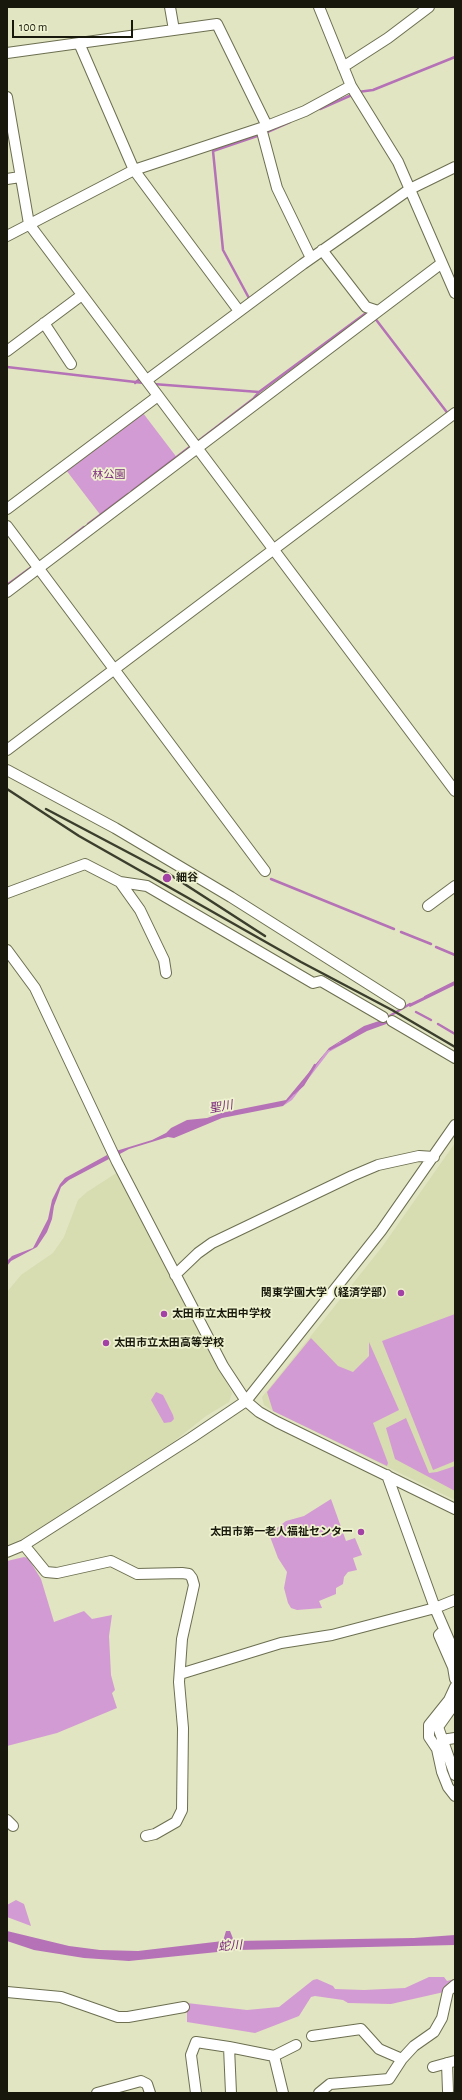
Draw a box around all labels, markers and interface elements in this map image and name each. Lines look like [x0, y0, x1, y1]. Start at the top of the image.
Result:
scale bar [14, 12, 135, 38]
text: 100 m [19, 21, 47, 33]
park label: 林公園 [93, 468, 125, 482]
place label: 細谷 [176, 871, 198, 885]
marker: 細谷 [161, 872, 173, 884]
water label: 聖川 [208, 1098, 234, 1116]
place label: 関東学園大学（経済学部） [261, 1286, 393, 1300]
marker: 関東学園大学（経済学部） [396, 1288, 406, 1298]
place label: 太田市立太田中学校 [172, 1307, 271, 1321]
marker: 太田市立太田中学校 [159, 1309, 169, 1319]
place label: 太田市立太田高等学校 [114, 1336, 224, 1350]
marker: 太田市立太田高等学校 [101, 1338, 111, 1348]
place label: 太田市第一老人福祉センター [210, 1525, 353, 1539]
marker: 太田市第一老人福祉センター [356, 1527, 366, 1537]
water label: 蛇川 [218, 1938, 242, 1954]

